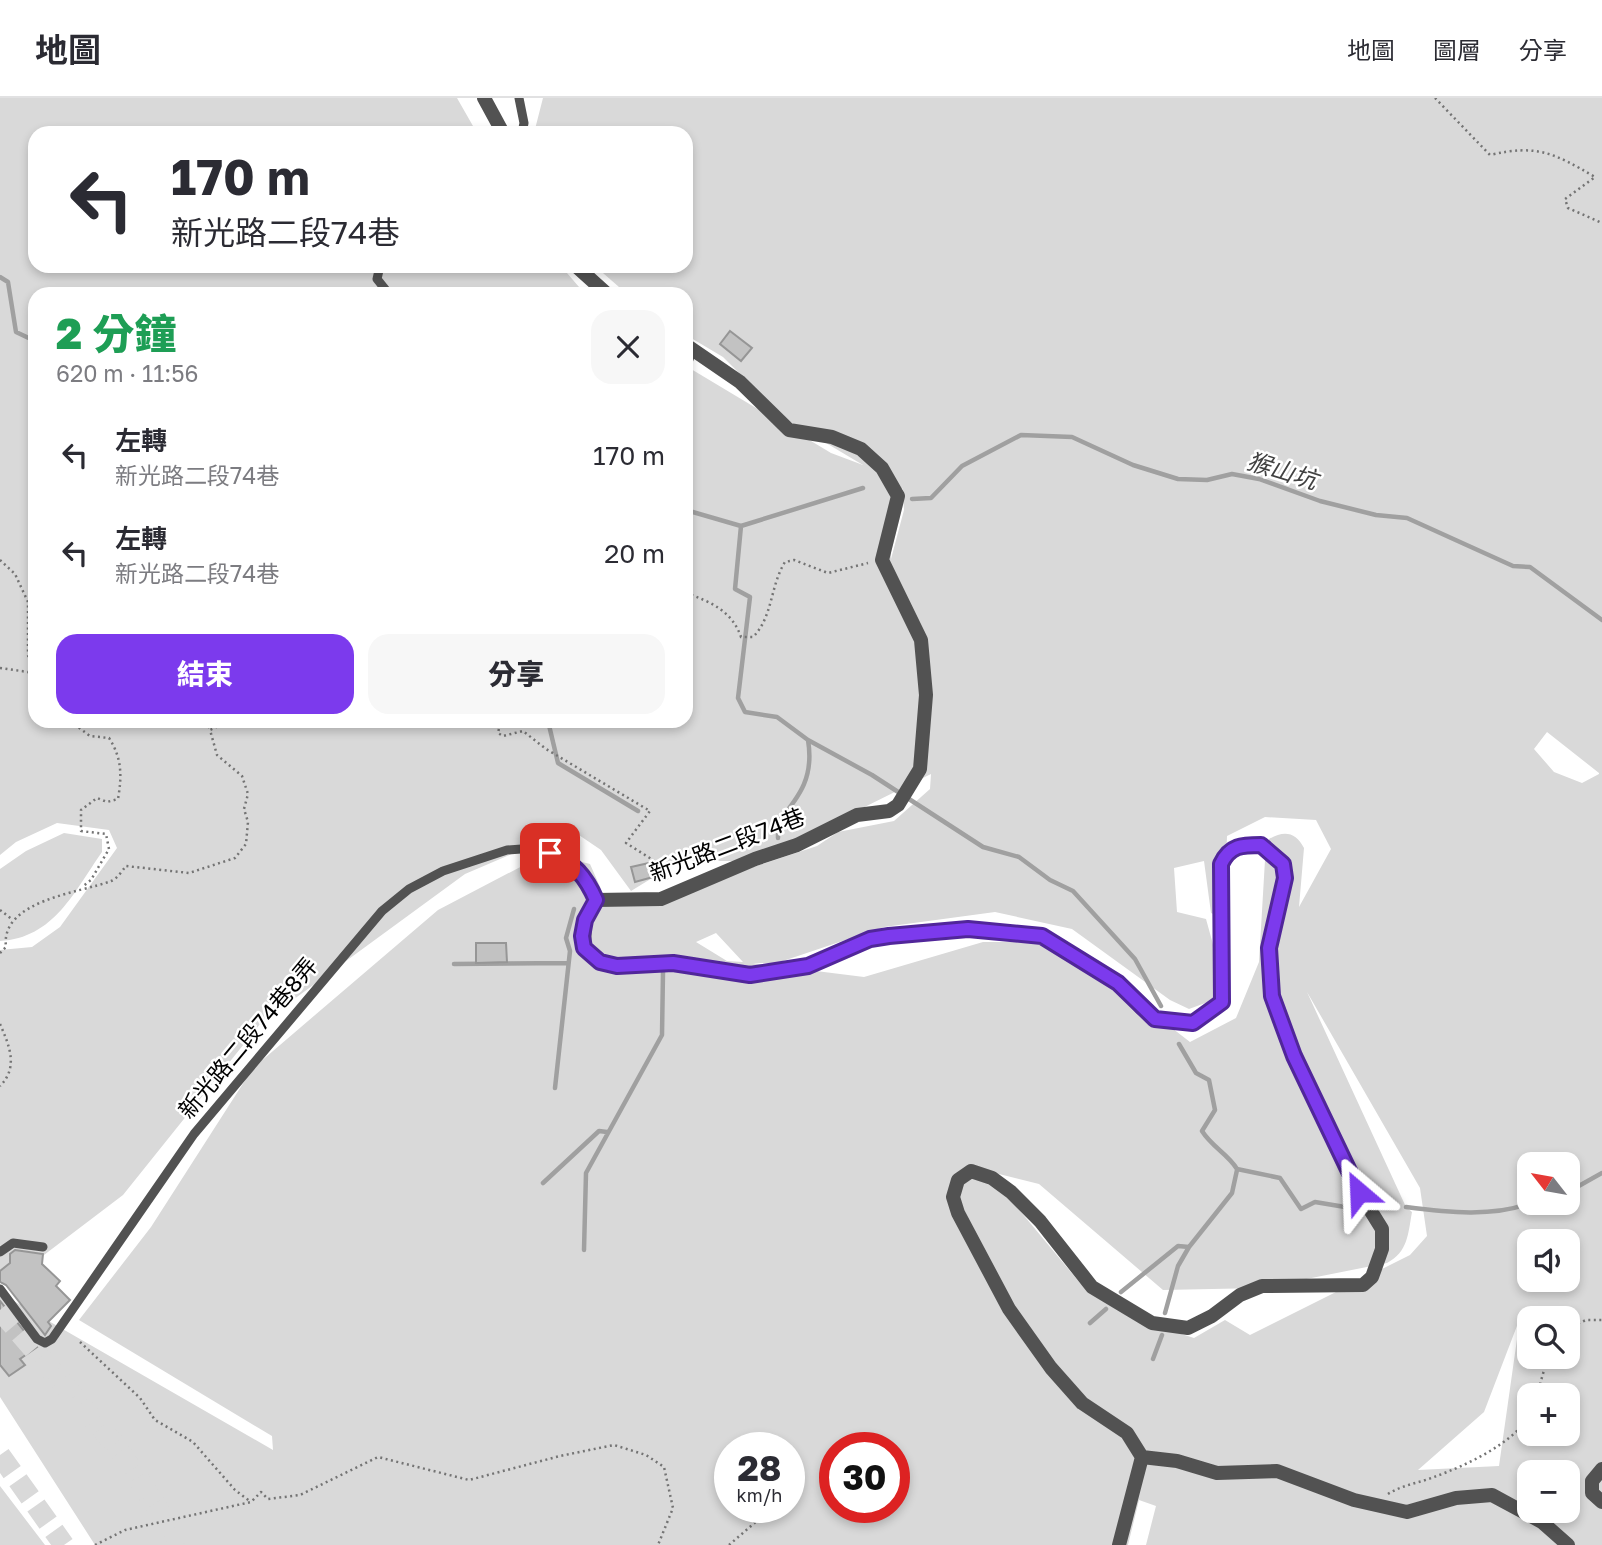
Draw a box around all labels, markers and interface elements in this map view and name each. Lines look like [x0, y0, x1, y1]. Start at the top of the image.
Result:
text: 地圖 [35, 30, 101, 69]
text: 地圖 [1347, 35, 1395, 64]
text: 圖層 [1433, 35, 1481, 64]
text: 分享 [1519, 35, 1567, 64]
text: 170 m [171, 147, 310, 206]
icon: left [56, 154, 147, 245]
text: 新光路二段74巷 [171, 213, 399, 251]
text: 2 分鐘 [56, 308, 177, 358]
button: close [591, 310, 665, 384]
text: 620 m · 11:56 [56, 359, 199, 387]
text: 左轉 [115, 425, 167, 456]
icon: left [56, 436, 94, 474]
text: 170 m [593, 440, 665, 471]
water label: 猴山坑 [1244, 445, 1324, 495]
text: 新光路二段74巷 [115, 461, 279, 489]
text: 左轉 [115, 523, 167, 554]
icon: left [56, 534, 94, 572]
text: 20 m [604, 538, 665, 569]
text: 新光路二段74巷 [115, 559, 279, 587]
button: 結束 [56, 634, 354, 714]
button: 分享 [368, 634, 665, 714]
street label: 新光路二段74巷 [645, 802, 808, 887]
pin [520, 823, 580, 883]
icon: arrive [531, 834, 569, 872]
street label: 新光路二段74巷8弄 [172, 951, 323, 1123]
north arrow [1517, 1152, 1580, 1214]
map controls [1517, 1152, 1580, 1523]
position arrow [1322, 1155, 1396, 1229]
button: sound [1517, 1229, 1580, 1292]
button: search [1517, 1306, 1580, 1369]
button: + [1517, 1383, 1580, 1446]
speed limit sign: 30 [819, 1432, 910, 1523]
text: 28 [738, 1447, 781, 1489]
button: − [1517, 1460, 1580, 1523]
text: km/h [737, 1484, 782, 1506]

